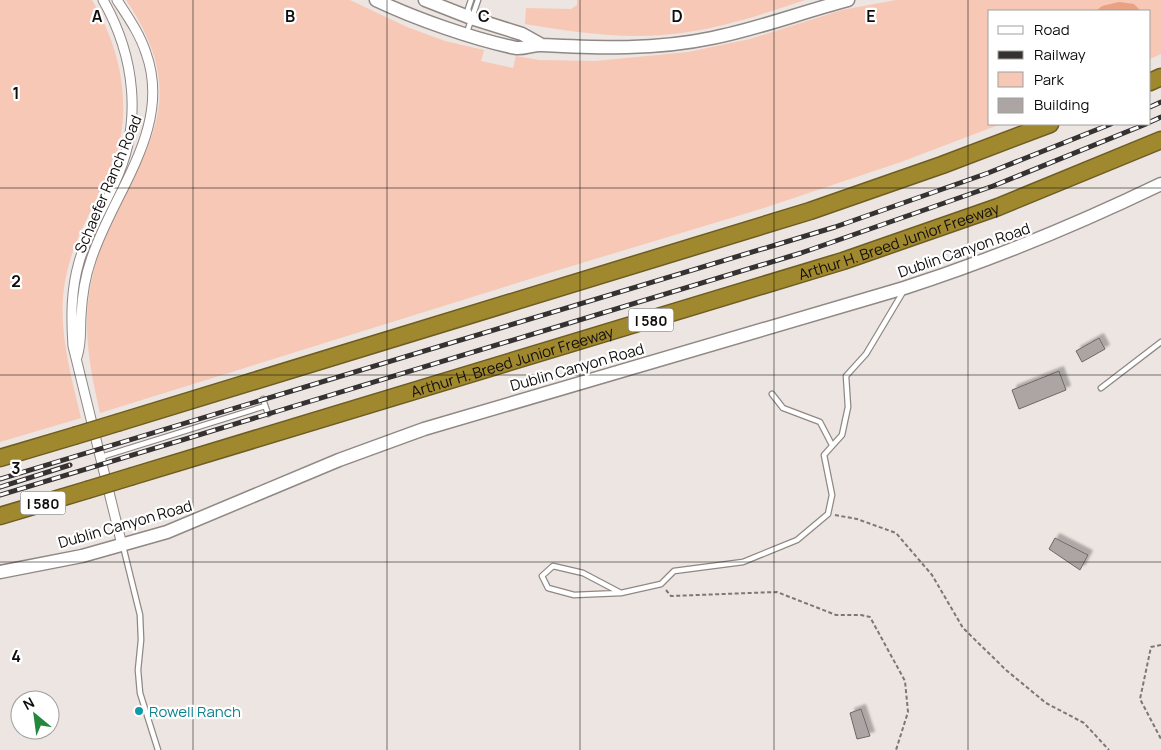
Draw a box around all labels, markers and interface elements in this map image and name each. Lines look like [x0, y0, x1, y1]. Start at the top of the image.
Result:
text: A [92, 5, 103, 27]
text: B [285, 5, 295, 27]
text: C [478, 5, 490, 27]
text: D [671, 5, 683, 27]
text: E [866, 5, 876, 27]
legend [988, 10, 1151, 125]
text: Road [1034, 19, 1070, 40]
text: Railway [1034, 44, 1086, 65]
text: Park [1034, 69, 1064, 90]
text: 1 [12, 82, 20, 104]
text: Building [1034, 94, 1089, 115]
street label: Schaefer Ranch Road [69, 112, 147, 256]
street label: Arthur H. Breed Junior Freeway [796, 197, 1002, 284]
street label: Dublin Canyon Road [895, 218, 1033, 282]
text: 2 [11, 270, 21, 292]
road number: I 580 [628, 308, 674, 332]
street label: Arthur H. Breed Junior Freeway [408, 321, 616, 402]
street label: Dublin Canyon Road [508, 338, 646, 396]
text: 3 [11, 457, 21, 479]
road number: I 580 [20, 492, 66, 514]
street label: Dublin Canyon Road [56, 495, 194, 553]
text: 4 [11, 645, 21, 667]
north arrow [10, 690, 60, 740]
text: N [19, 692, 37, 714]
place label: Rowell Ranch [149, 701, 241, 722]
marker: Rowell Ranch [133, 705, 145, 717]

